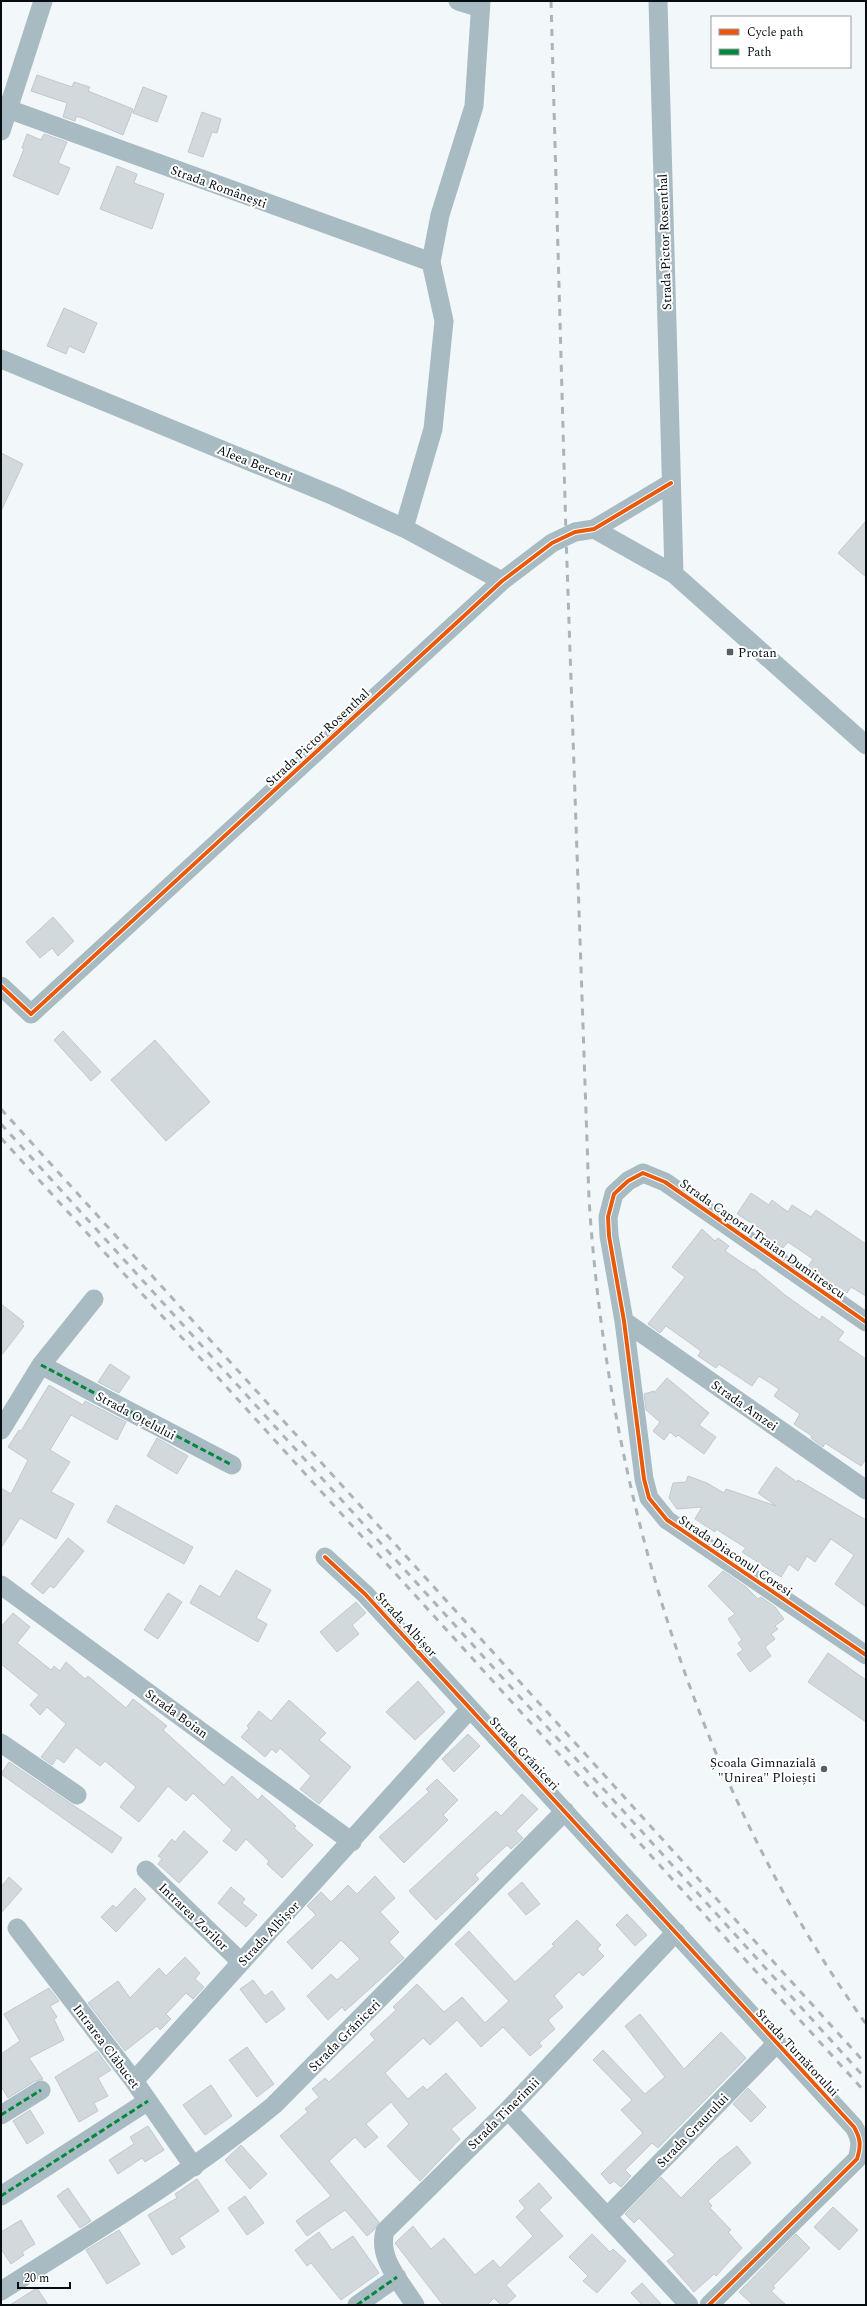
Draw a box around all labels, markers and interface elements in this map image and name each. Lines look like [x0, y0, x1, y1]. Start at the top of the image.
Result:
legend [711, 16, 851, 68]
text: Cycle path [747, 23, 804, 42]
text: Path [747, 43, 772, 62]
street label: Strada Românești [168, 160, 270, 214]
street label: Strada Pictor Rosenthal [653, 173, 677, 310]
street label: Aleea Berceni [214, 440, 295, 488]
place label: Protan [738, 643, 777, 663]
marker: Protan [725, 647, 735, 657]
street label: Strada Pictor Rosenthal [261, 684, 374, 791]
street label: Strada Caporal Traian Dumitrescu [675, 1174, 849, 1304]
street label: Strada Amzei [707, 1375, 782, 1436]
street label: Strada Oțelului [92, 1386, 179, 1445]
street label: Strada Diaconul Coresi [674, 1510, 796, 1601]
street label: Strada Albișor [371, 1588, 442, 1662]
street label: Strada Boian [141, 1684, 213, 1744]
street label: Strada Grăniceri [484, 1712, 564, 1795]
place label: Școala Gimnazială "Unirea" Ploiești [710, 1753, 817, 1788]
marker: Școala Gimnazială "Unirea" Ploiești [819, 1764, 829, 1774]
street label: Intrarea Zorilor [154, 1878, 233, 1955]
street label: Strada Albișor [233, 1897, 304, 1971]
street label: Strada Grăniceri [304, 1995, 385, 2076]
street label: Intrarea Clăbucet [68, 2000, 145, 2093]
street label: Strada Turnătorului [751, 2004, 844, 2101]
street label: Strada Tinerimii [463, 2073, 545, 2155]
street label: Strada Graurului [652, 2089, 734, 2172]
scale bar [18, 2264, 70, 2290]
text: 20 m [24, 2269, 49, 2288]

